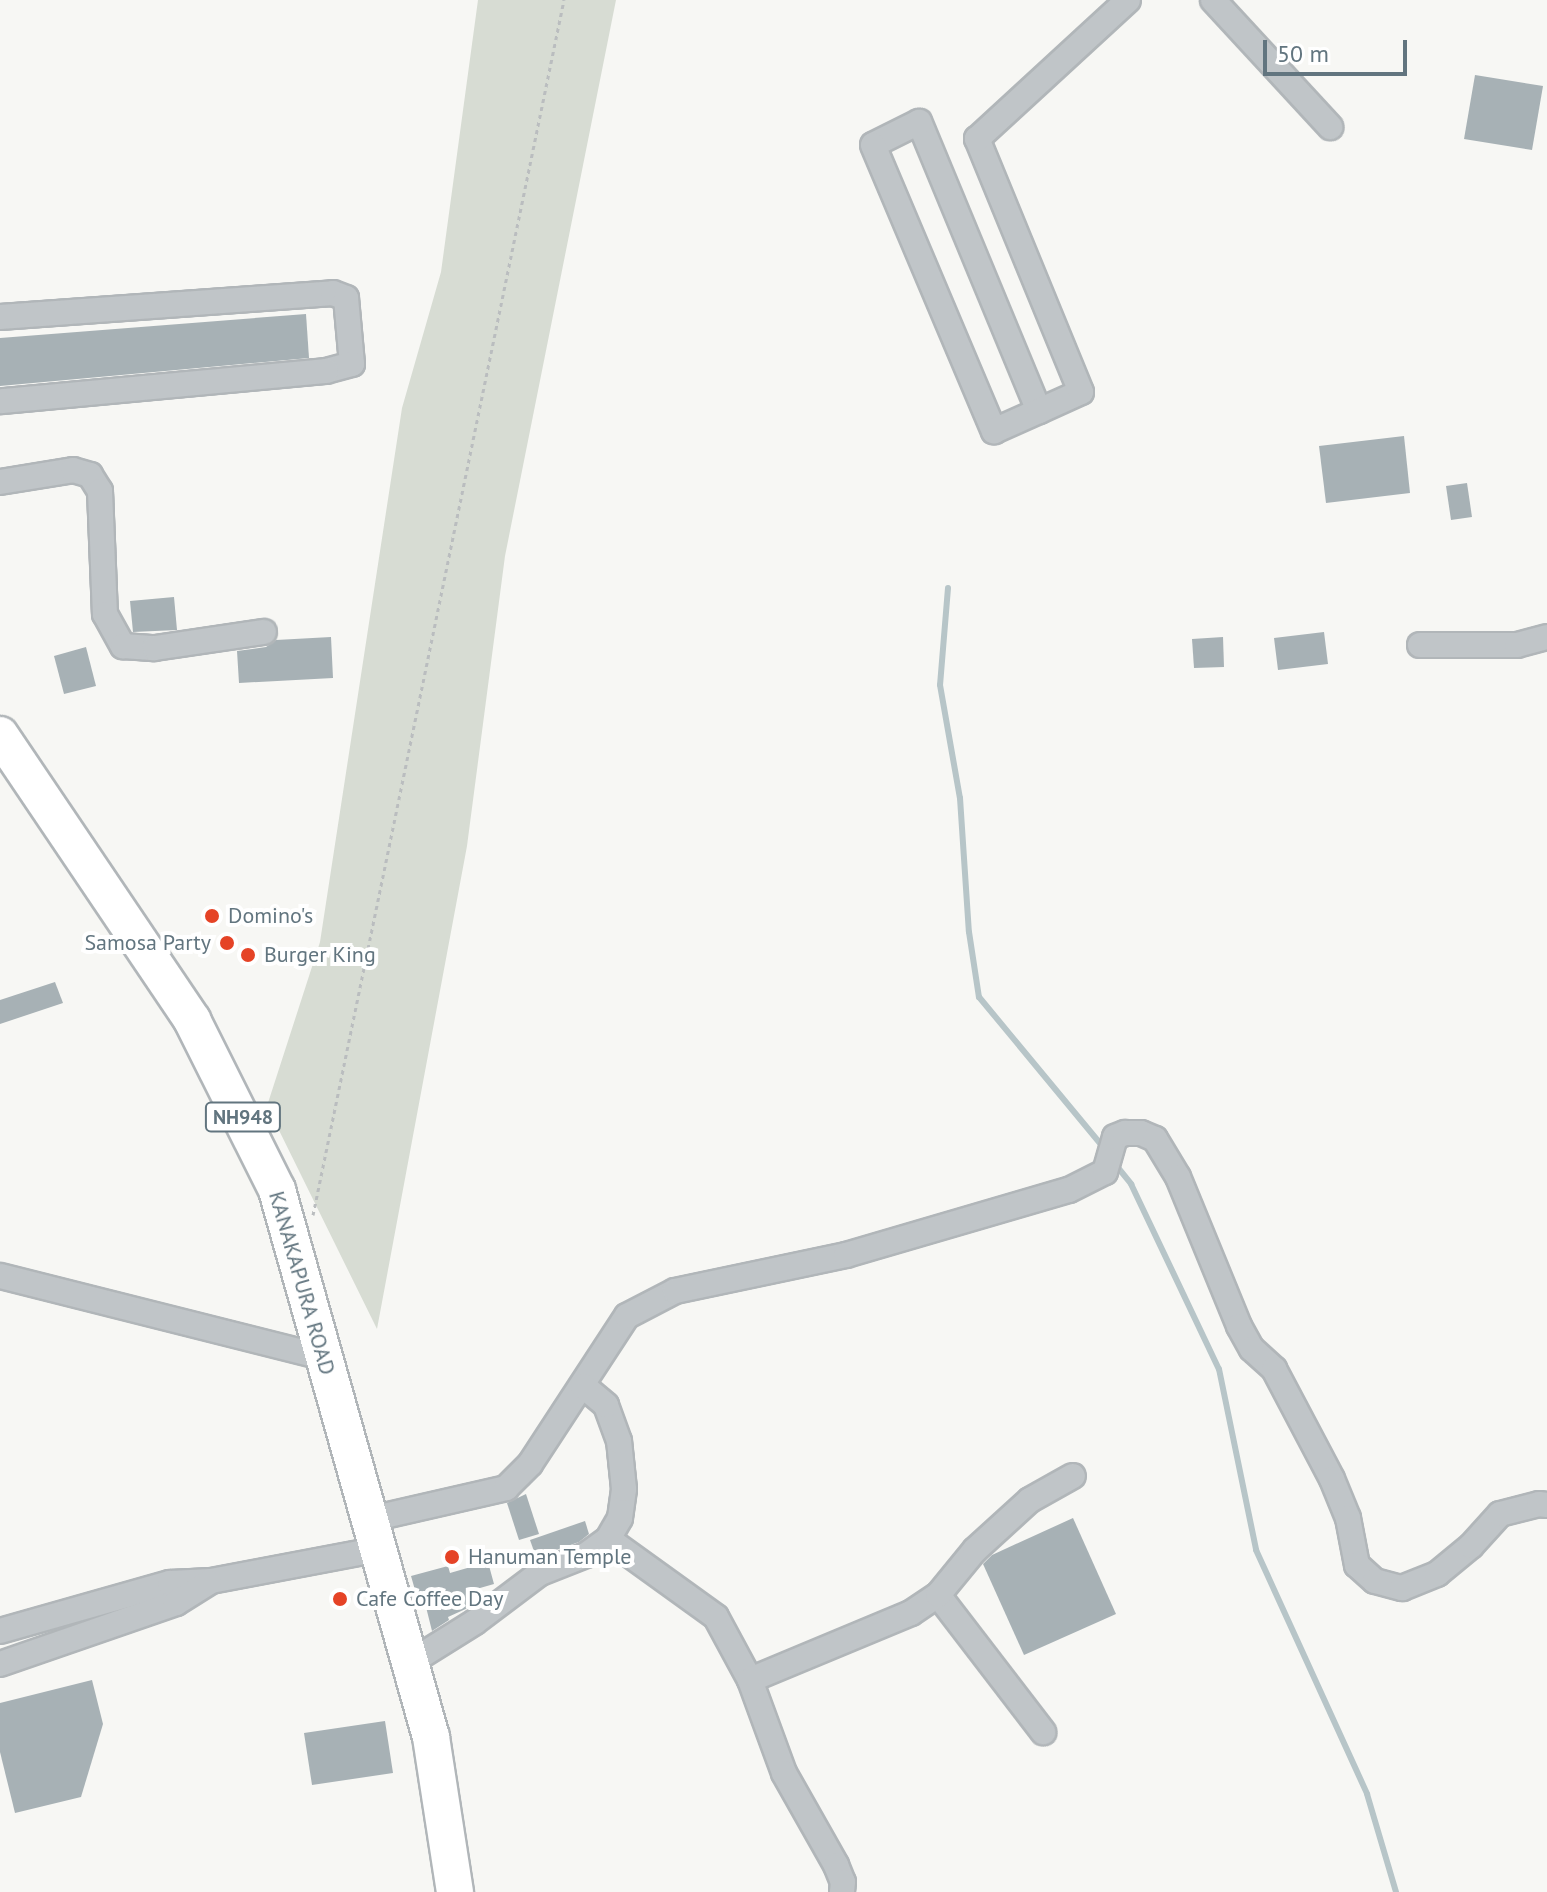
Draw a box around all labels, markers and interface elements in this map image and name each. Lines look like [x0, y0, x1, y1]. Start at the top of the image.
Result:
scale bar [1267, 24, 1411, 74]
text: 50 m [1277, 38, 1329, 69]
place label: Domino's [228, 903, 313, 929]
marker: Domino's [203, 907, 221, 925]
place label: Samosa Party [84, 930, 211, 956]
marker: Samosa Party [218, 934, 236, 952]
place label: Burger King [264, 942, 376, 968]
marker: Burger King [239, 946, 257, 964]
road number: NH948 [203, 1101, 283, 1133]
street label: KANAKAPURA ROAD [263, 1188, 341, 1378]
place label: Hanuman Temple [468, 1544, 632, 1570]
marker: Hanuman Temple [443, 1548, 461, 1566]
place label: Cafe Coffee Day [356, 1586, 504, 1612]
marker: Cafe Coffee Day [331, 1590, 349, 1608]

